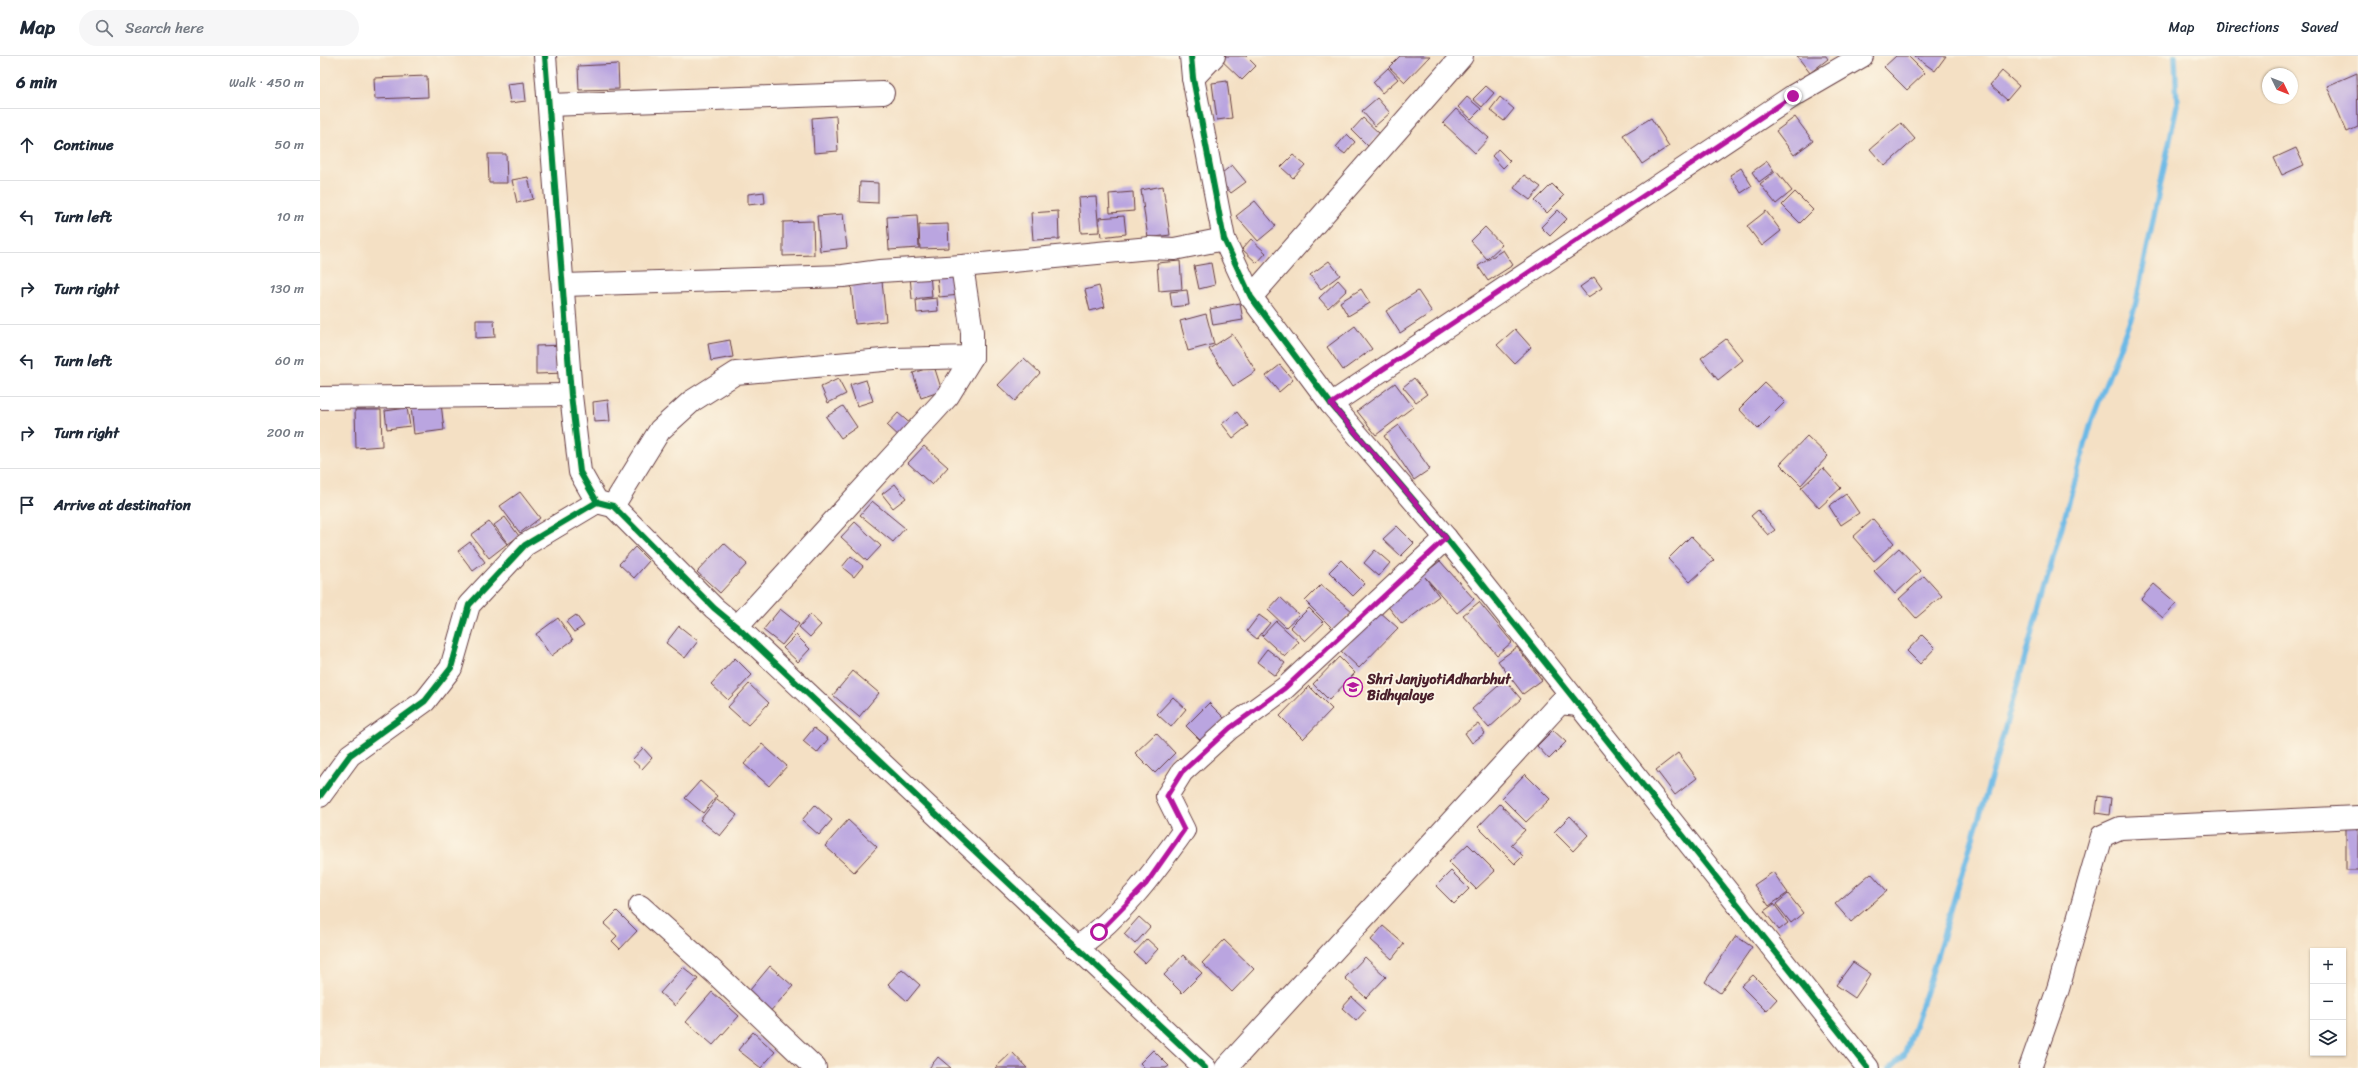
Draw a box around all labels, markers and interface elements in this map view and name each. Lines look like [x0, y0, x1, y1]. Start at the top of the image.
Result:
search box [79, 10, 359, 46]
text: Map [20, 11, 55, 44]
text: Search here [125, 15, 204, 41]
text: Map [2168, 15, 2194, 40]
text: Directions [2216, 15, 2279, 40]
text: Saved [2301, 15, 2338, 40]
icon: search [93, 17, 115, 39]
text: 6 min [16, 67, 57, 97]
north arrow [2262, 68, 2298, 104]
text: Walk · 450 m [229, 71, 304, 94]
route end [1784, 87, 1802, 105]
text: Continue [54, 132, 114, 158]
text: 50 m [274, 133, 304, 156]
icon: ahead [16, 134, 38, 156]
text: Turn left [54, 204, 112, 230]
text: 10 m [277, 205, 304, 228]
icon: left [16, 206, 38, 228]
text: Turn right [54, 276, 119, 302]
text: 130 m [270, 277, 304, 300]
icon: right [16, 278, 38, 300]
text: Turn left [54, 348, 112, 374]
text: 60 m [275, 349, 304, 372]
icon: left [16, 350, 38, 372]
text: Turn right [54, 420, 119, 446]
text: 200 m [267, 421, 304, 444]
icon: right [16, 422, 38, 444]
text: Arrive at destination [54, 492, 191, 518]
icon: arrive [16, 494, 38, 516]
place label: Shri JanjyotiAdharbhut Bidhyalaye [1366, 667, 1512, 708]
school or university icon: Shri JanjyotiAdharbhut Bidhyalaye [1342, 676, 1364, 698]
route start [1090, 923, 1108, 941]
map controls [2310, 948, 2346, 1056]
button: + [2310, 948, 2346, 984]
button: − [2310, 984, 2346, 1020]
button: layers [2310, 1020, 2346, 1056]

